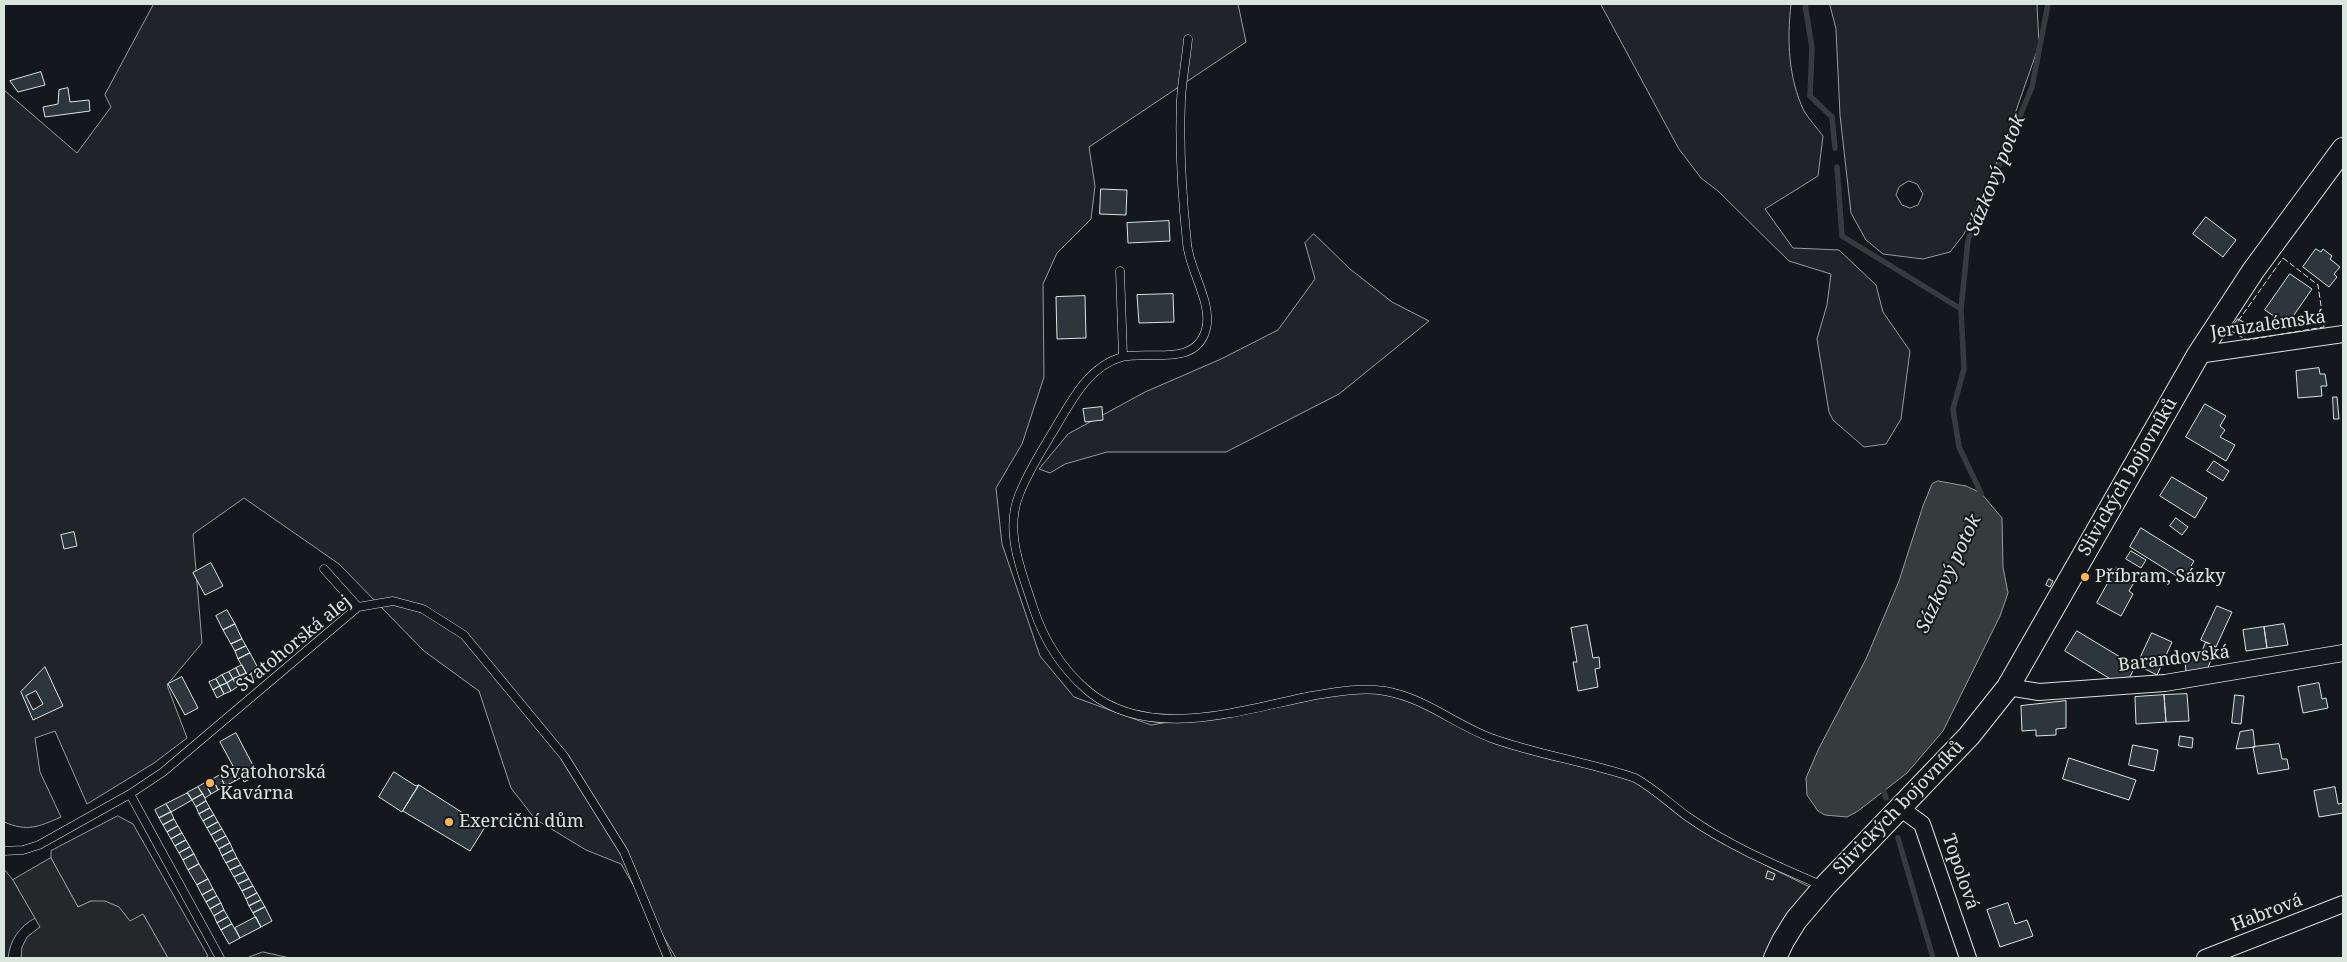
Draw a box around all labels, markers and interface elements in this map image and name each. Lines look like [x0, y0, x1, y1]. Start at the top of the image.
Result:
water label: Sázkový potok [1961, 111, 2031, 239]
street label: Jeruzalémská [2209, 306, 2327, 344]
street label: Slivických bojovníků [2074, 394, 2182, 560]
water label: Sázkový potok [1912, 511, 1986, 637]
place label: Příbram, Sázky [2095, 566, 2225, 588]
marker: Příbram, Sázky [2079, 571, 2091, 583]
street label: Svatohorská alej [232, 591, 356, 697]
street label: Barandovská [2117, 641, 2231, 677]
street label: Slivických bojovníků [1829, 736, 1969, 880]
place label: Svatohorská Kavárna [220, 762, 326, 804]
marker: Svatohorská Kavárna [204, 777, 216, 789]
place label: Exerciční dům [459, 811, 584, 833]
marker: Exerciční dům [443, 816, 455, 828]
street label: Topolová [1937, 831, 1983, 913]
street label: Habrová [2228, 890, 2306, 936]

